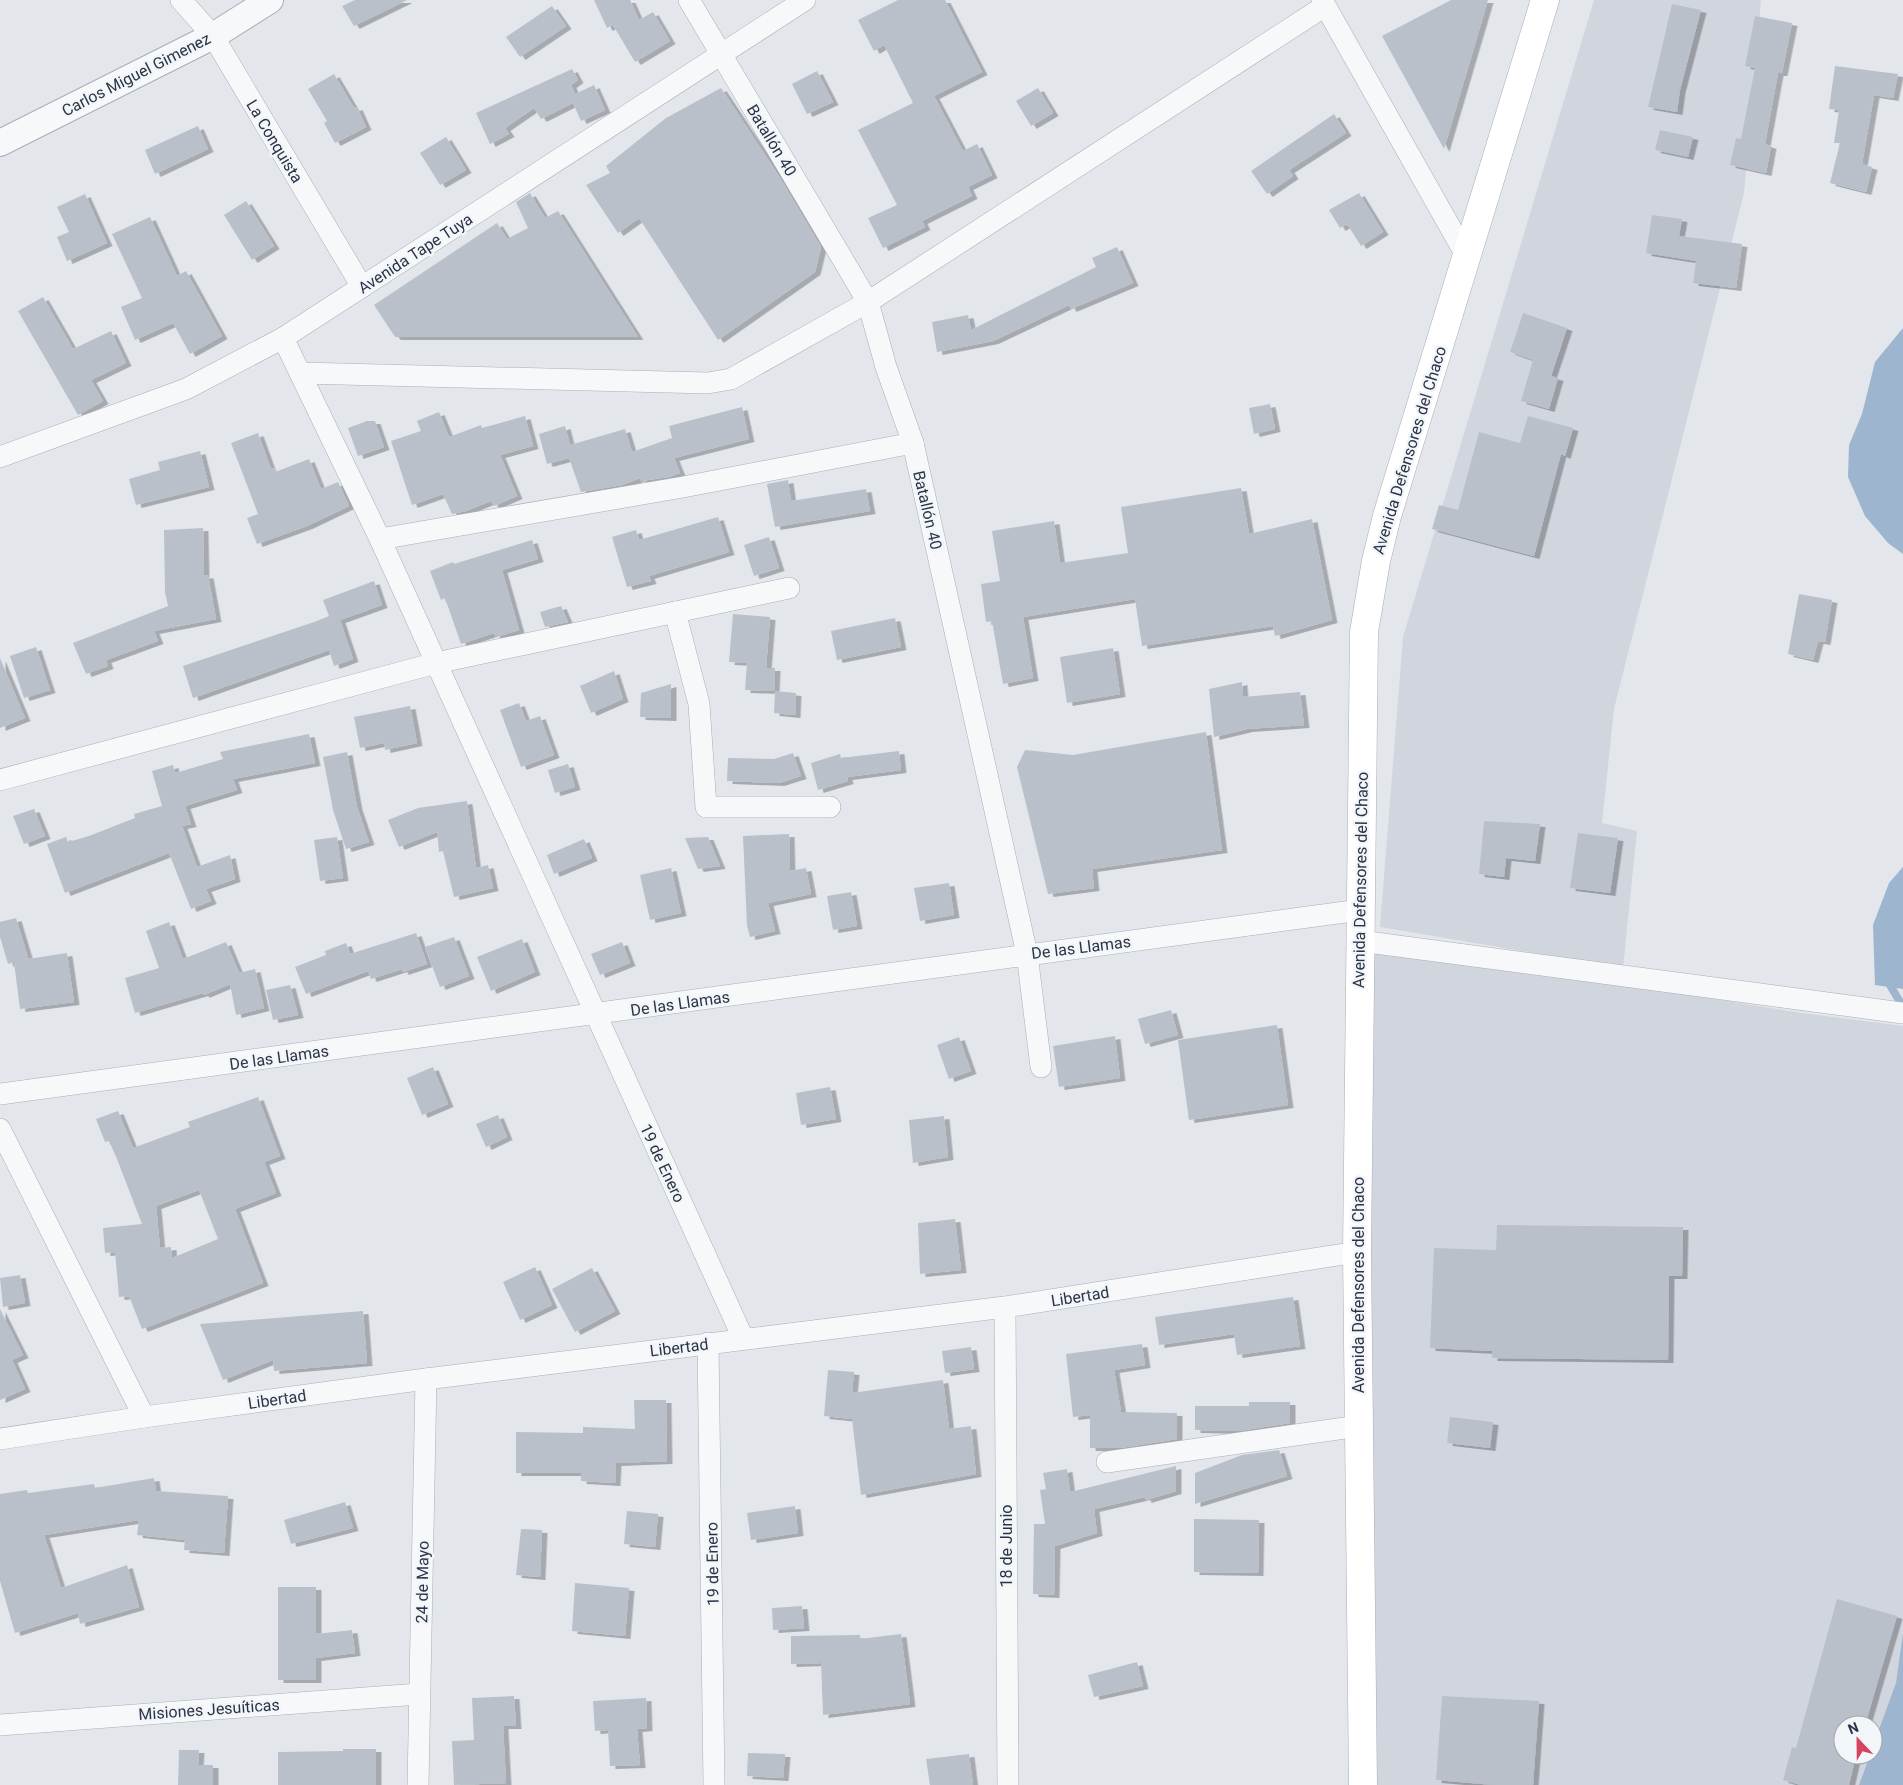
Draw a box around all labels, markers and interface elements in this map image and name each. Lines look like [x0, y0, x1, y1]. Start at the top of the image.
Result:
street label: Carlos Miguel Gimenez [59, 29, 214, 120]
street label: La Conquista [242, 96, 307, 186]
street label: Batallón 40 [743, 101, 800, 180]
street label: Avenida Tape Tuya [355, 209, 476, 297]
street label: Avenida Defensores del Chaco [1369, 344, 1450, 556]
street label: Batallón 40 [909, 469, 946, 551]
street label: Avenida Defensores del Chaco [1349, 772, 1372, 988]
street label: De las Llamas [1030, 932, 1132, 963]
street label: De las Llamas [629, 987, 731, 1020]
street label: De las Llamas [228, 1041, 330, 1074]
street label: 19 de Enero [636, 1121, 689, 1205]
street label: Avenida Defensores del Chaco [1349, 1177, 1368, 1393]
street label: Libertad [1050, 1283, 1111, 1310]
street label: Libertad [649, 1334, 709, 1361]
street label: Libertad [247, 1386, 307, 1413]
street label: 18 de Junio [997, 1505, 1016, 1587]
street label: 19 de Enero [702, 1522, 723, 1606]
street label: 24 de Mayo [412, 1541, 433, 1623]
street label: Misiones Jesuíticas [138, 1695, 280, 1724]
north arrow [1833, 1715, 1883, 1765]
text: N [1846, 1719, 1861, 1737]

